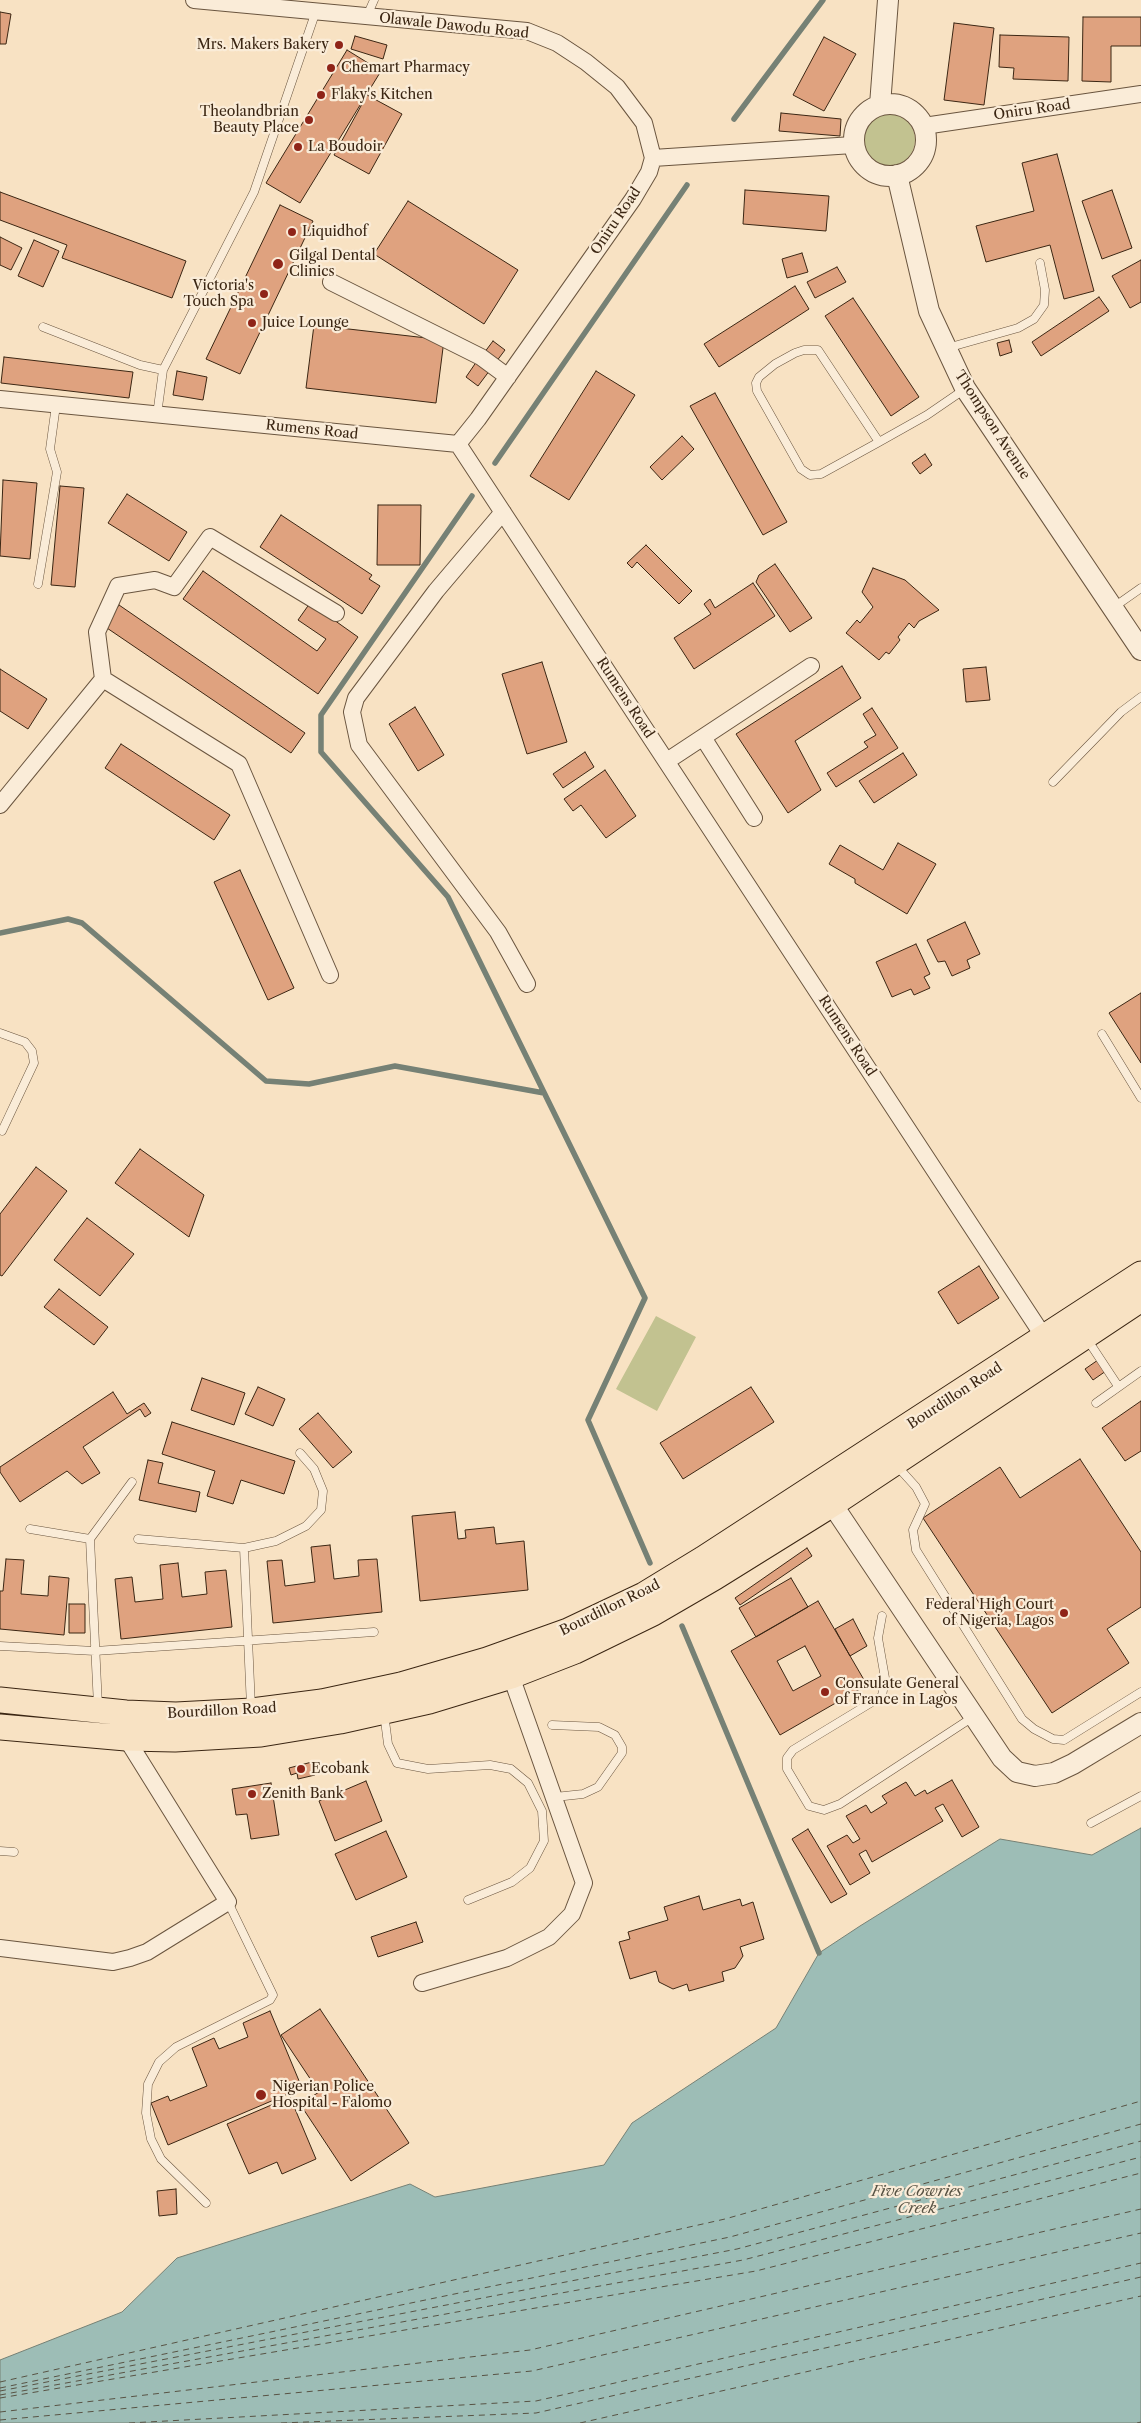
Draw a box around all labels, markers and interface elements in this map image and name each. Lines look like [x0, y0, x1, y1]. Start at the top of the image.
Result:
street label: Olawale Dawodu Road [378, 10, 530, 42]
place label: Mrs. Makers Bakery [197, 37, 329, 53]
marker: Mrs. Makers Bakery [333, 39, 345, 51]
place label: Chemart Pharmacy [341, 60, 470, 76]
marker: Chemart Pharmacy [325, 62, 337, 74]
place label: Flaky's Kitchen [331, 87, 433, 103]
marker: Flaky's Kitchen [315, 89, 327, 101]
street label: Oniru Road [992, 96, 1072, 124]
place label: Theolandbrian Beauty Place [200, 104, 299, 136]
marker: Theolandbrian Beauty Place [303, 114, 315, 126]
place label: La Boudoir [308, 139, 383, 155]
marker: La Boudoir [292, 141, 304, 153]
street label: Oniru Road [587, 184, 645, 258]
place label: Liquidhof [302, 224, 368, 240]
marker: Liquidhof [286, 226, 298, 238]
place label: Gilgal Dental Clinics [289, 248, 376, 280]
marker: Gilgal Dental Clinics [271, 257, 285, 271]
place label: Victoria's Touch Spa [183, 278, 254, 310]
marker: Victoria's Touch Spa [258, 288, 270, 300]
place label: Juice Lounge [262, 315, 349, 331]
marker: Juice Lounge [246, 317, 258, 329]
street label: Thompson Avenue [951, 367, 1033, 483]
street label: Rumens Road [265, 417, 359, 443]
street label: Rumens Road [593, 654, 657, 742]
street label: Rumens Road [815, 992, 879, 1080]
street label: Bourdillon Road [905, 1359, 1005, 1433]
street label: Bourdillon Road [557, 1576, 663, 1640]
place label: Federal High Court of Nigeria, Lagos [925, 1597, 1054, 1630]
marker: Federal High Court of Nigeria, Lagos [1058, 1607, 1070, 1619]
place label: Consulate General of France in Lagos [835, 1676, 959, 1708]
marker: Consulate General of France in Lagos [819, 1686, 831, 1698]
street label: Bourdillon Road [167, 1700, 277, 1722]
place label: Ecobank [311, 1761, 369, 1777]
marker: Ecobank [295, 1763, 307, 1775]
place label: Zenith Bank [262, 1786, 344, 1802]
marker: Zenith Bank [246, 1788, 258, 1800]
place label: Nigerian Police Hospital - Falomo [272, 2079, 392, 2112]
marker: Nigerian Police Hospital - Falomo [254, 2088, 268, 2102]
water label: Five Cowries Creek [872, 2183, 962, 2218]

